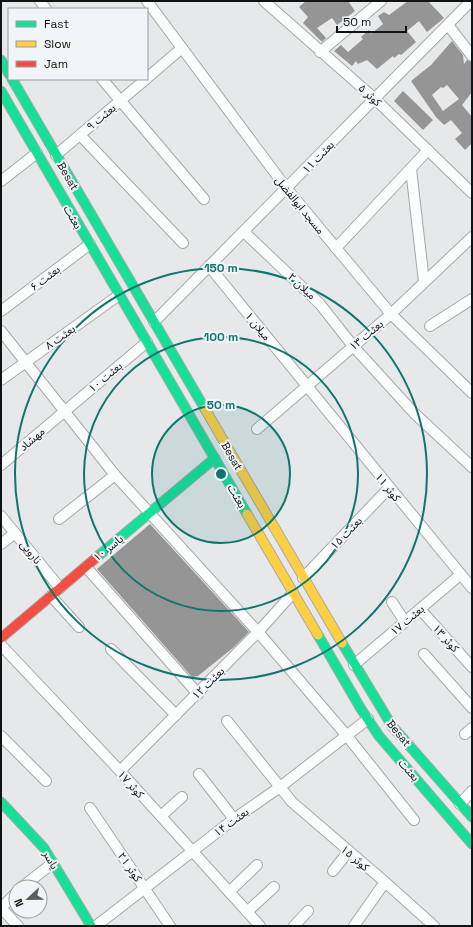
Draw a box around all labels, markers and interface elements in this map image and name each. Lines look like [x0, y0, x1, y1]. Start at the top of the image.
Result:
legend [8, 8, 148, 80]
scale bar [337, 8, 406, 34]
text: 50 m [343, 14, 371, 30]
text: Fast [44, 16, 69, 32]
text: Slow [44, 36, 71, 52]
text: Jam [44, 56, 68, 72]
street label: کوثر ۵ [355, 81, 385, 109]
street label: بعثت ۹ [83, 101, 119, 133]
street label: بعثت ۱۱ [299, 138, 337, 176]
street label: Besat [54, 159, 82, 193]
street label: مسجد ابوالفضل [272, 173, 328, 237]
street label: بعثت [61, 203, 85, 231]
text: 150 m [204, 260, 238, 276]
street label: بعثت ۶ [27, 262, 63, 294]
street label: میلان ۲ [285, 270, 319, 303]
street label: میلان ۱ [242, 309, 274, 343]
street label: بعثت ۱۳ [346, 317, 386, 353]
street label: بعثت ۸ [42, 322, 78, 352]
text: 100 m [204, 329, 238, 345]
street label: بعثت ۱۰ [85, 359, 125, 395]
text: 50 m [207, 397, 235, 413]
street label: مهشاد [16, 424, 48, 454]
street label: Besat [218, 439, 246, 473]
centre of rings [214, 467, 228, 481]
street label: کوثر ۱۱ [372, 470, 404, 505]
street label: بعثت [225, 482, 249, 510]
street label: بعثت ۱۵ [327, 514, 365, 552]
street label: یاسر ۱۰ [90, 532, 126, 564]
street label: نارویی [17, 537, 45, 567]
street label: بعثت ۱۷ [387, 602, 427, 638]
street label: کوثر ۱۳ [430, 621, 462, 655]
street label: بعثت ۱۲ [189, 664, 227, 702]
street label: Besat [384, 717, 414, 749]
street label: بعثت [396, 756, 422, 784]
street label: کوثر ۱۷ [115, 767, 147, 801]
street label: بعثت ۱۴ [211, 804, 251, 840]
street label: کوثر ۱۵ [338, 842, 372, 874]
street label: یاسر [40, 847, 62, 872]
street label: کوثر ۲۱ [115, 850, 145, 885]
north arrow [8, 879, 48, 919]
text: N [11, 897, 27, 909]

